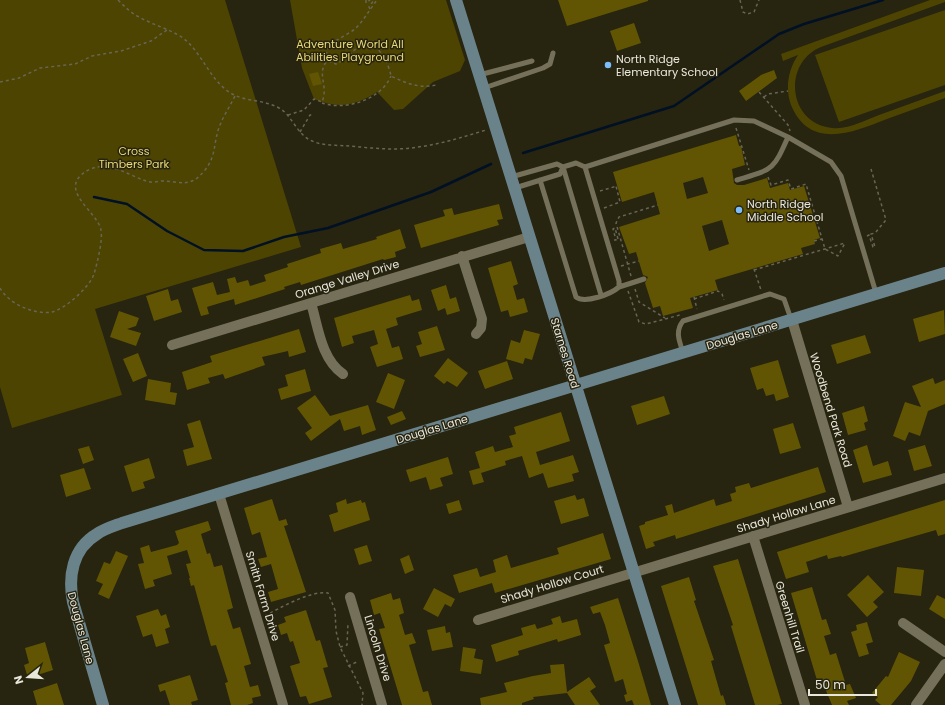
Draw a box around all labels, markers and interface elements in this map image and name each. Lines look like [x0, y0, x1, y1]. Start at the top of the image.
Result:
park label: Adventure World All Abilities Playground [296, 36, 404, 65]
place label: North Ridge Elementary School [616, 51, 718, 80]
marker: North Ridge Elementary School [603, 60, 613, 70]
park label: Cross Timbers Park [99, 143, 170, 172]
place label: North Ridge Middle School [747, 196, 823, 225]
marker: North Ridge Middle School [734, 205, 744, 215]
street label: Orange Valley Drive [293, 255, 401, 302]
street label: Starnes Road [547, 316, 583, 390]
street label: Douglas Lane [704, 316, 780, 353]
street label: Woodbend Park Road [806, 351, 856, 469]
street label: Douglas Lane [394, 410, 470, 447]
street label: Shady Hollow Lane [735, 491, 838, 537]
street label: Smith Farm Drive [242, 549, 284, 643]
street label: Shady Hollow Court [498, 561, 606, 607]
street label: Greenhill Trail [771, 579, 809, 655]
street label: Douglas Lane [64, 590, 98, 666]
street label: Lincoln Drive [360, 613, 396, 683]
north arrow [8, 657, 48, 697]
scale bar [809, 671, 876, 697]
text: N [10, 674, 27, 686]
text: 50 m [815, 676, 846, 693]

